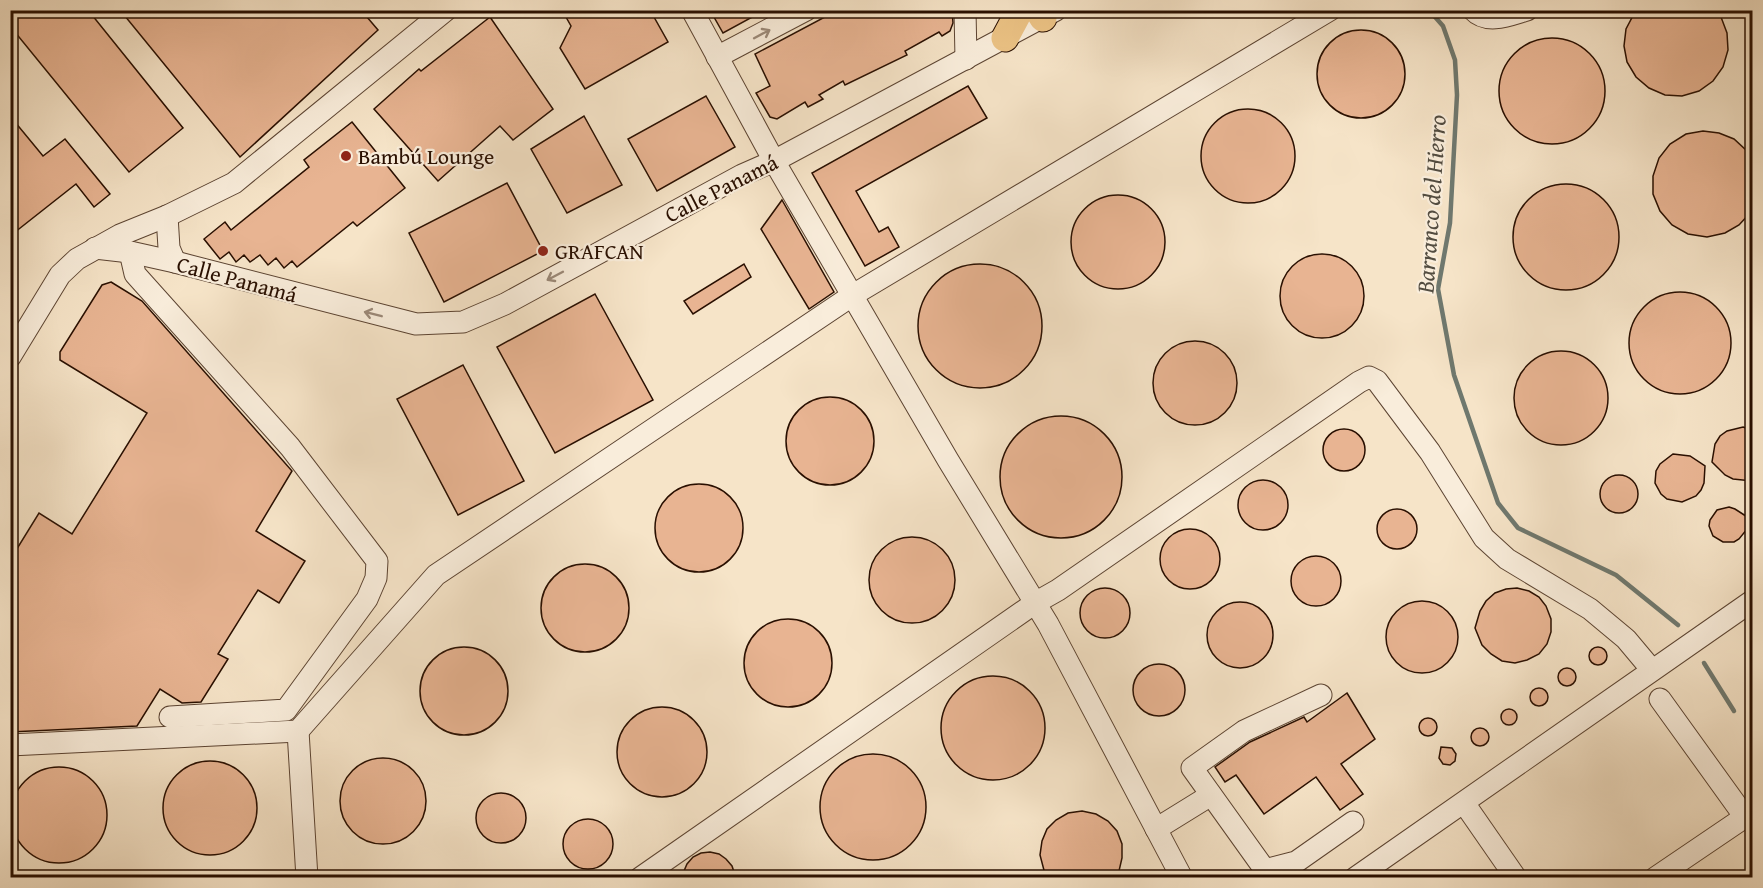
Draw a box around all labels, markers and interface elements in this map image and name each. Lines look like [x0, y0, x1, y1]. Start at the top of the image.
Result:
one-way arrow [753, 28, 770, 40]
water label: Barranco del Hierro [1407, 114, 1455, 295]
place label: Bambú Lounge [358, 140, 494, 172]
street label: Calle Panamá [659, 146, 784, 230]
marker: Bambú Lounge [339, 149, 353, 163]
place label: GRAFCAN [555, 235, 644, 267]
marker: GRAFCAN [536, 244, 550, 258]
street label: Calle Panamá [173, 248, 301, 311]
one-way arrow [547, 271, 565, 282]
one-way arrow [363, 308, 382, 320]

